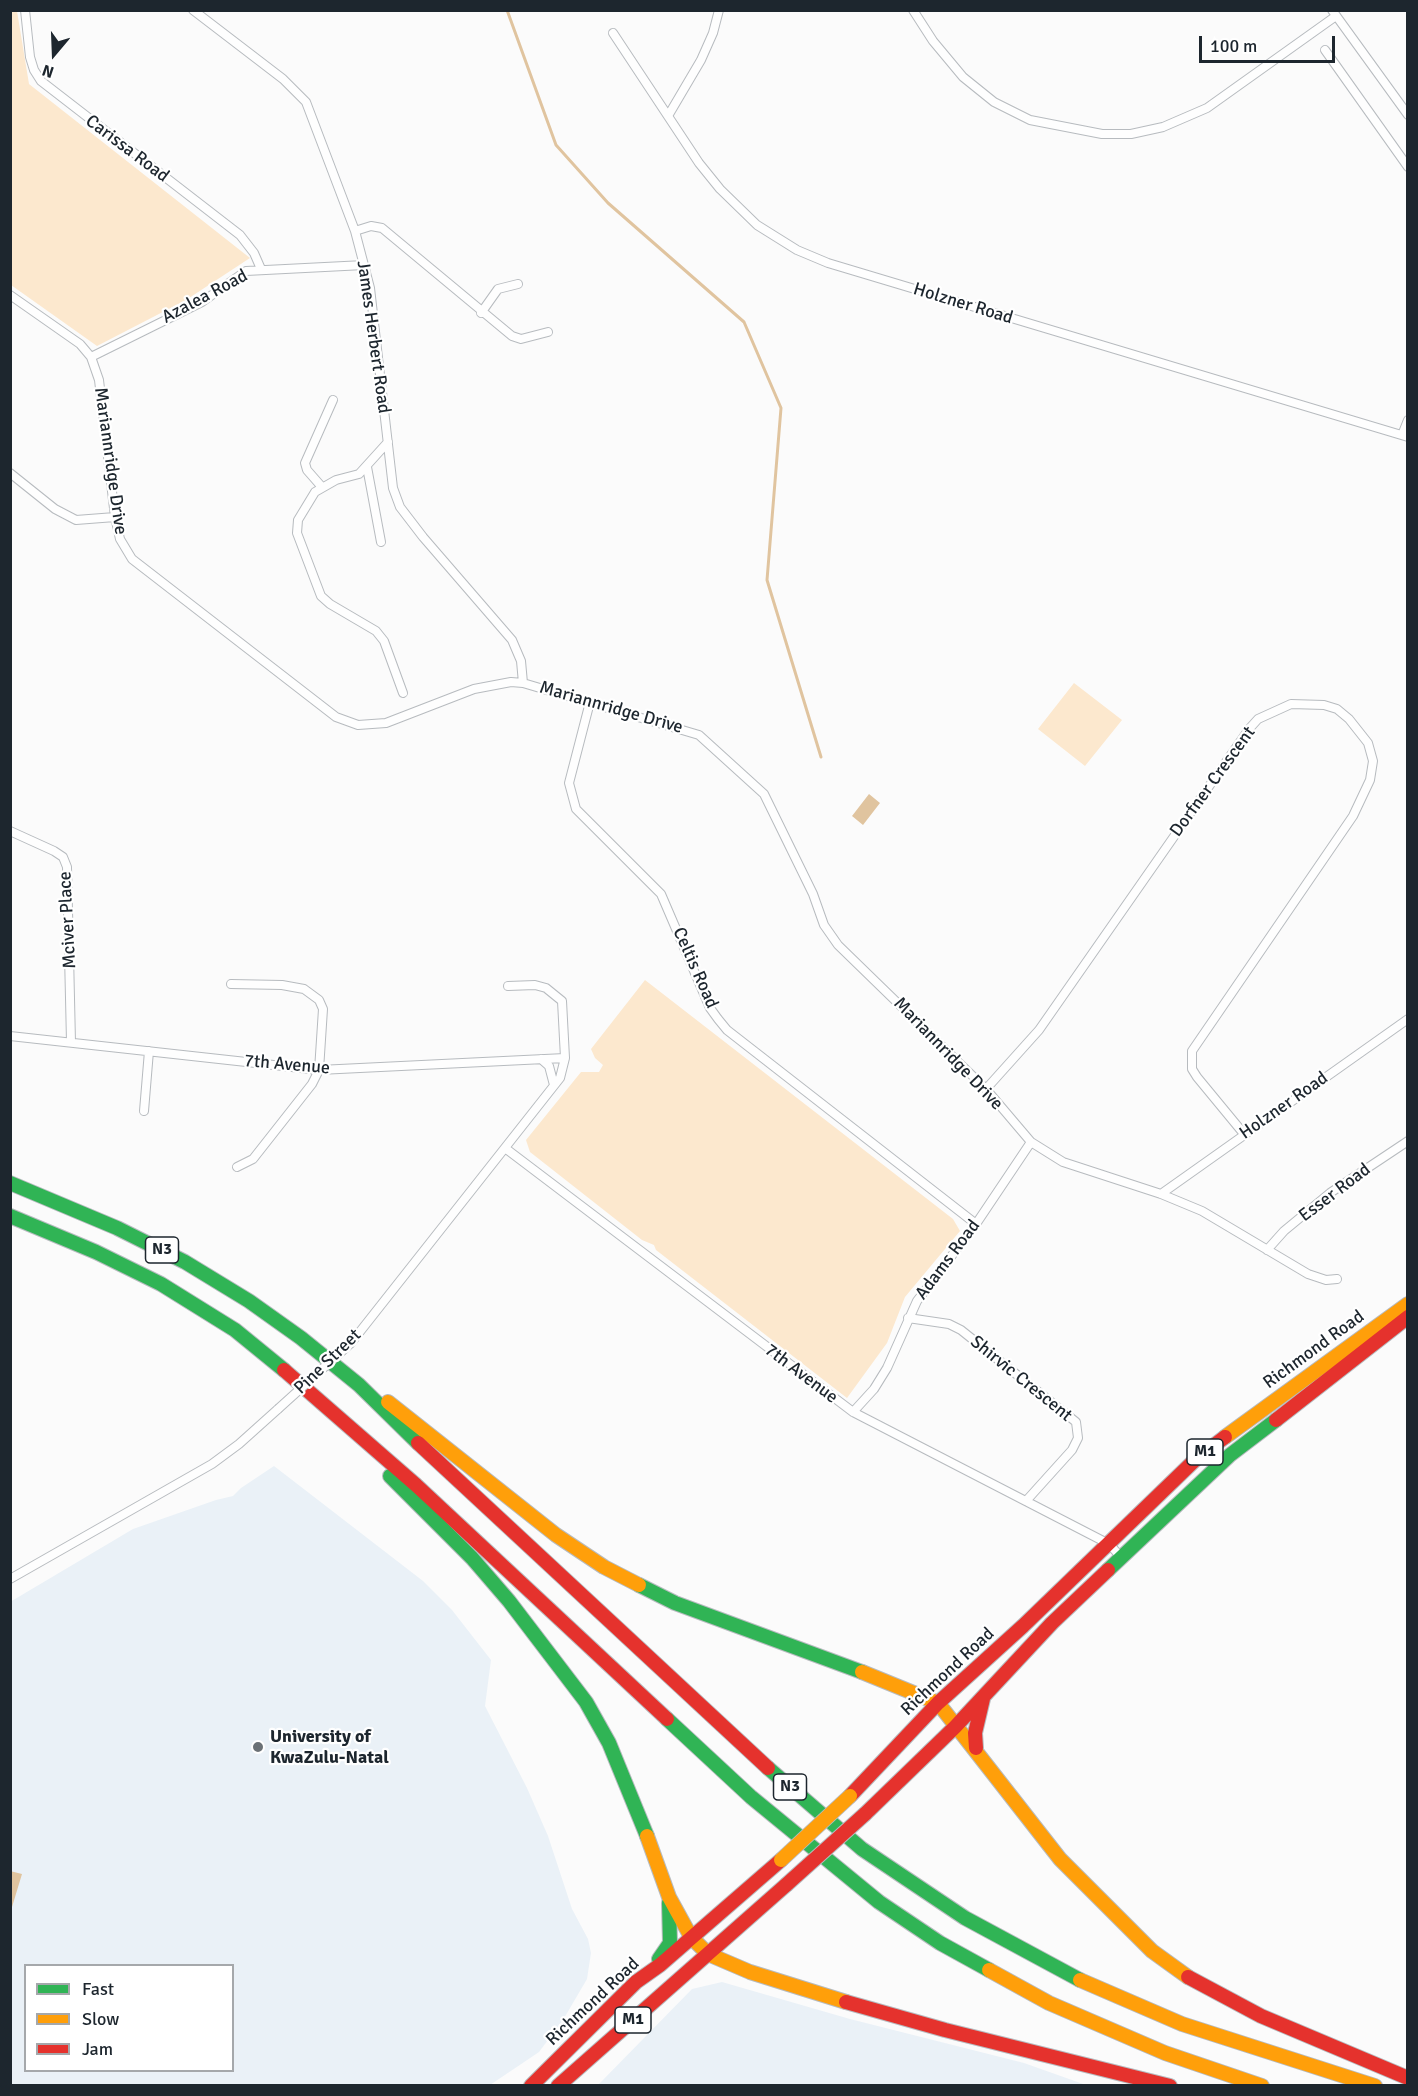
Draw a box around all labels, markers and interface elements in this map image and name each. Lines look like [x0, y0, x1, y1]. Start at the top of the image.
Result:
north arrow [24, 24, 84, 84]
scale bar [1202, 24, 1338, 62]
text: 100 m [1210, 35, 1257, 57]
text: N [40, 60, 57, 82]
street label: Carissa Road [81, 111, 173, 187]
street label: James Herbert Road [352, 259, 394, 415]
street label: Azalea Road [158, 265, 252, 329]
street label: Holzner Road [911, 279, 1015, 329]
street label: Mariannridge Drive [89, 386, 131, 536]
street label: Mariannridge Drive [537, 677, 685, 739]
street label: Dorfner Crescent [1166, 723, 1260, 841]
street label: Mciver Place [55, 871, 81, 969]
street label: Celtis Road [668, 924, 722, 1012]
street label: Mariannridge Drive [889, 993, 1007, 1115]
street label: 7th Avenue [243, 1050, 331, 1080]
street label: Holzner Road [1236, 1068, 1332, 1144]
street label: Esser Road [1295, 1159, 1375, 1227]
street label: Adams Road [911, 1216, 985, 1304]
road number: N3 [146, 1237, 178, 1263]
street label: Richmond Road [1259, 1306, 1369, 1394]
street label: Pine Street [290, 1325, 366, 1399]
street label: Shirvic Crescent [966, 1331, 1076, 1427]
street label: 7th Avenue [760, 1339, 842, 1409]
road number: M1 [1187, 1439, 1223, 1465]
street label: Richmond Road [897, 1623, 999, 1721]
place label: University of KwaZulu-Natal [270, 1726, 389, 1768]
marker: University of KwaZulu-Natal [251, 1740, 265, 1754]
road number: N3 [774, 1774, 806, 1800]
street label: Richmond Road [542, 1953, 644, 2051]
legend [24, 1964, 234, 2072]
text: Fast [82, 1978, 114, 2000]
road number: M1 [615, 2007, 651, 2033]
text: Slow [82, 2008, 119, 2030]
text: Jam [82, 2038, 113, 2060]

